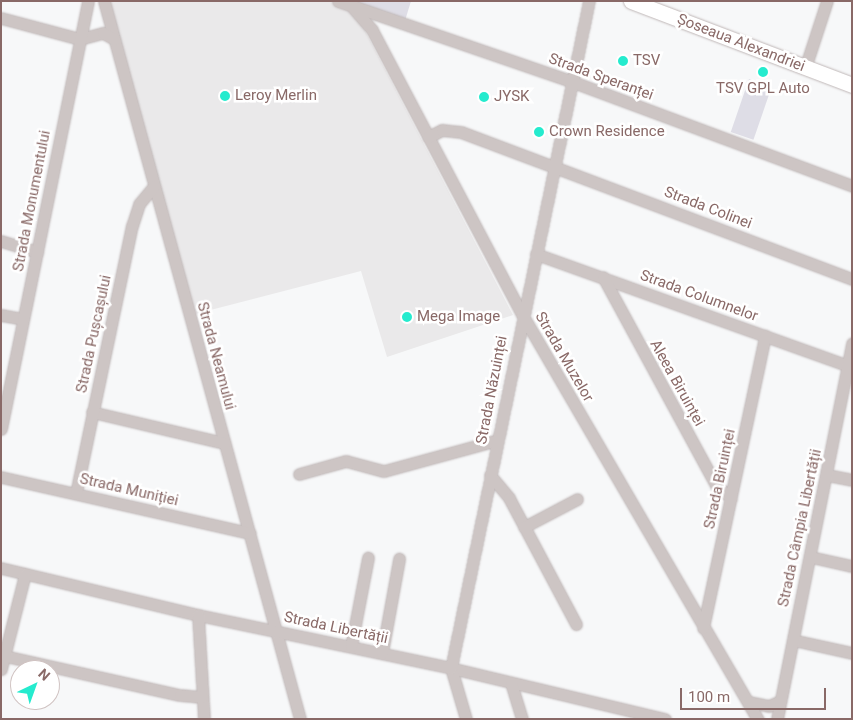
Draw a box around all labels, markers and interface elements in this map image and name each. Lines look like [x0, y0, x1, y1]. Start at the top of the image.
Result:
street label: Șoseaua Alexandriei [675, 10, 807, 76]
street label: Strada Speranței [546, 50, 656, 104]
place label: TSV [633, 52, 660, 70]
marker: TSV [617, 55, 629, 67]
marker: TSV GPL Auto [757, 66, 769, 78]
place label: TSV GPL Auto [716, 80, 810, 98]
place label: Leroy Merlin [235, 87, 317, 105]
place label: JYSK [494, 88, 529, 106]
marker: Leroy Merlin [219, 90, 231, 102]
marker: JYSK [478, 91, 490, 103]
place label: Crown Residence [549, 123, 665, 141]
marker: Crown Residence [533, 126, 545, 138]
street label: Strada Monumentului [9, 129, 55, 273]
street label: Strada Colinei [662, 183, 754, 233]
street label: Strada Columnelor [638, 266, 760, 326]
street label: Strada Pușcașului [73, 273, 115, 395]
street label: Strada Neamului [193, 300, 239, 412]
place label: Mega Image [417, 308, 500, 326]
street label: Strada Muzelor [531, 309, 597, 405]
marker: Mega Image [401, 311, 413, 323]
street label: Strada Năzuinței [473, 334, 511, 446]
street label: Aleea Biruinței [646, 337, 708, 429]
street label: Strada Biruinței [701, 427, 739, 531]
street label: Strada Câmpia Libertății [774, 447, 826, 609]
street label: Strada Muniției [78, 470, 180, 510]
street label: Strada Libertății [282, 608, 390, 648]
north arrow [10, 660, 60, 710]
text: N [35, 665, 53, 684]
scale bar [683, 678, 829, 710]
text: 100 m [688, 688, 730, 706]

